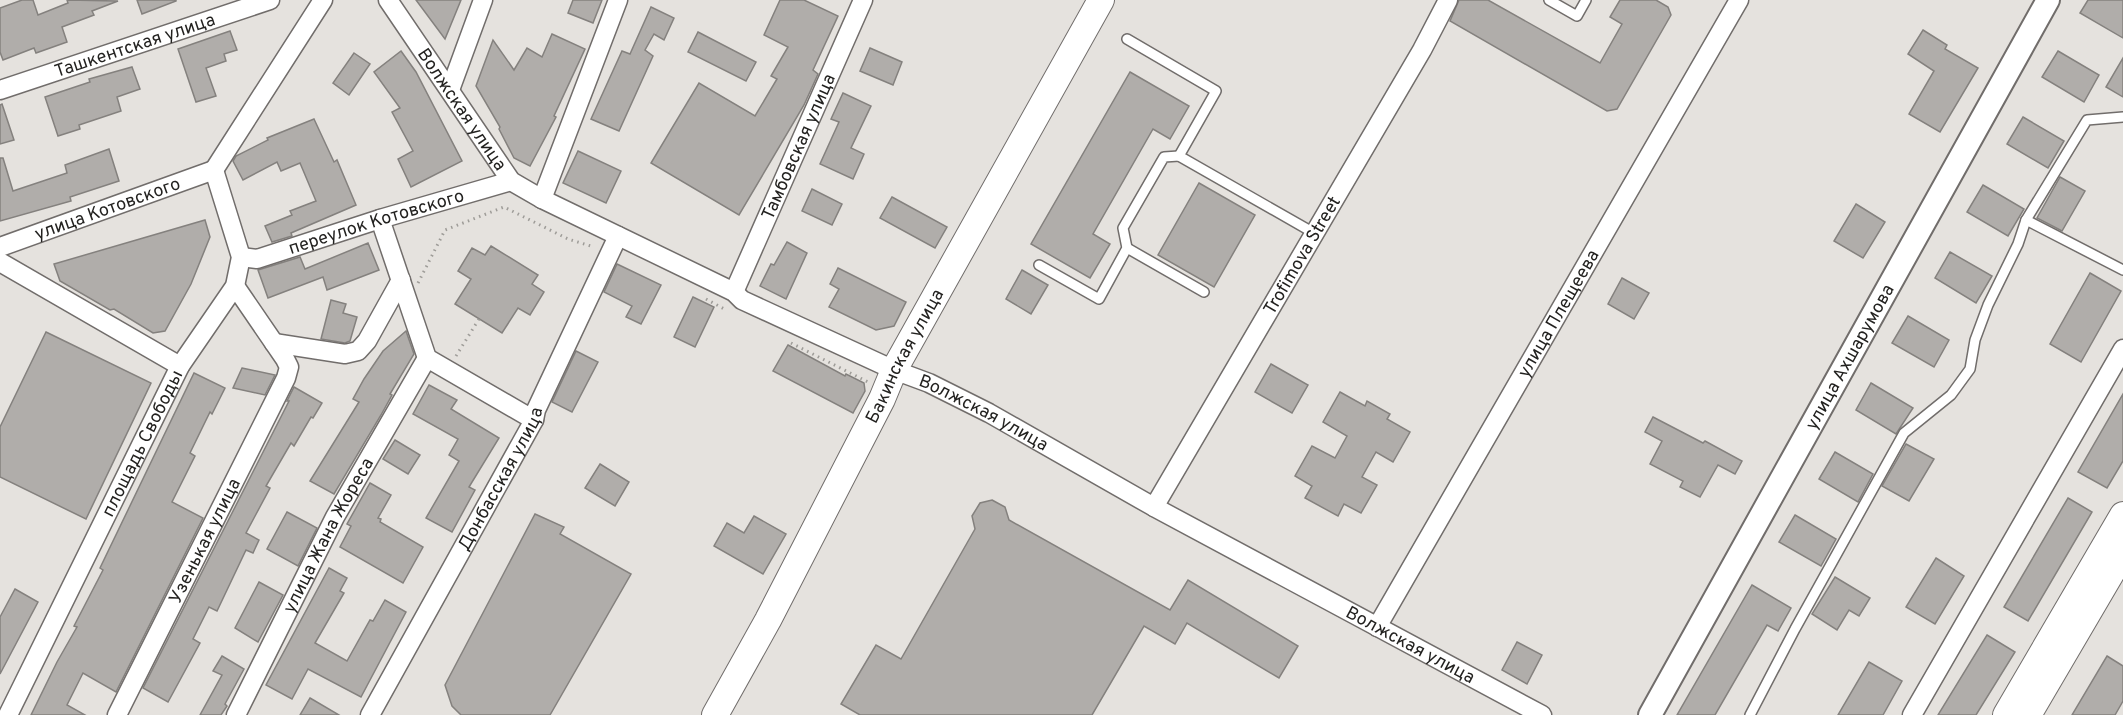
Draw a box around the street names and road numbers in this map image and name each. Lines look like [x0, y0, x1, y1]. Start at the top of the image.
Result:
street label: Ташкентская улица [52, 9, 218, 84]
street label: Волжская улица [411, 44, 511, 176]
street label: Тамбовская улица [757, 71, 842, 224]
street label: улица Котовского [32, 173, 184, 247]
street label: переулок Котовского [286, 185, 467, 261]
street label: Trofimova Street [1259, 192, 1347, 319]
street label: улица Плещеева [1513, 246, 1605, 382]
street label: улица Ахшарумова [1801, 281, 1900, 434]
street label: Бакинская улица [861, 285, 950, 428]
street label: площадь Свободы [97, 367, 189, 521]
street label: Волжская улица [915, 370, 1052, 457]
street label: Донбасская улица [453, 406, 549, 555]
street label: улица Жана Жореса [279, 454, 380, 617]
street label: Узенькая улица [165, 475, 247, 608]
street label: Волжская улица [1341, 602, 1478, 690]

